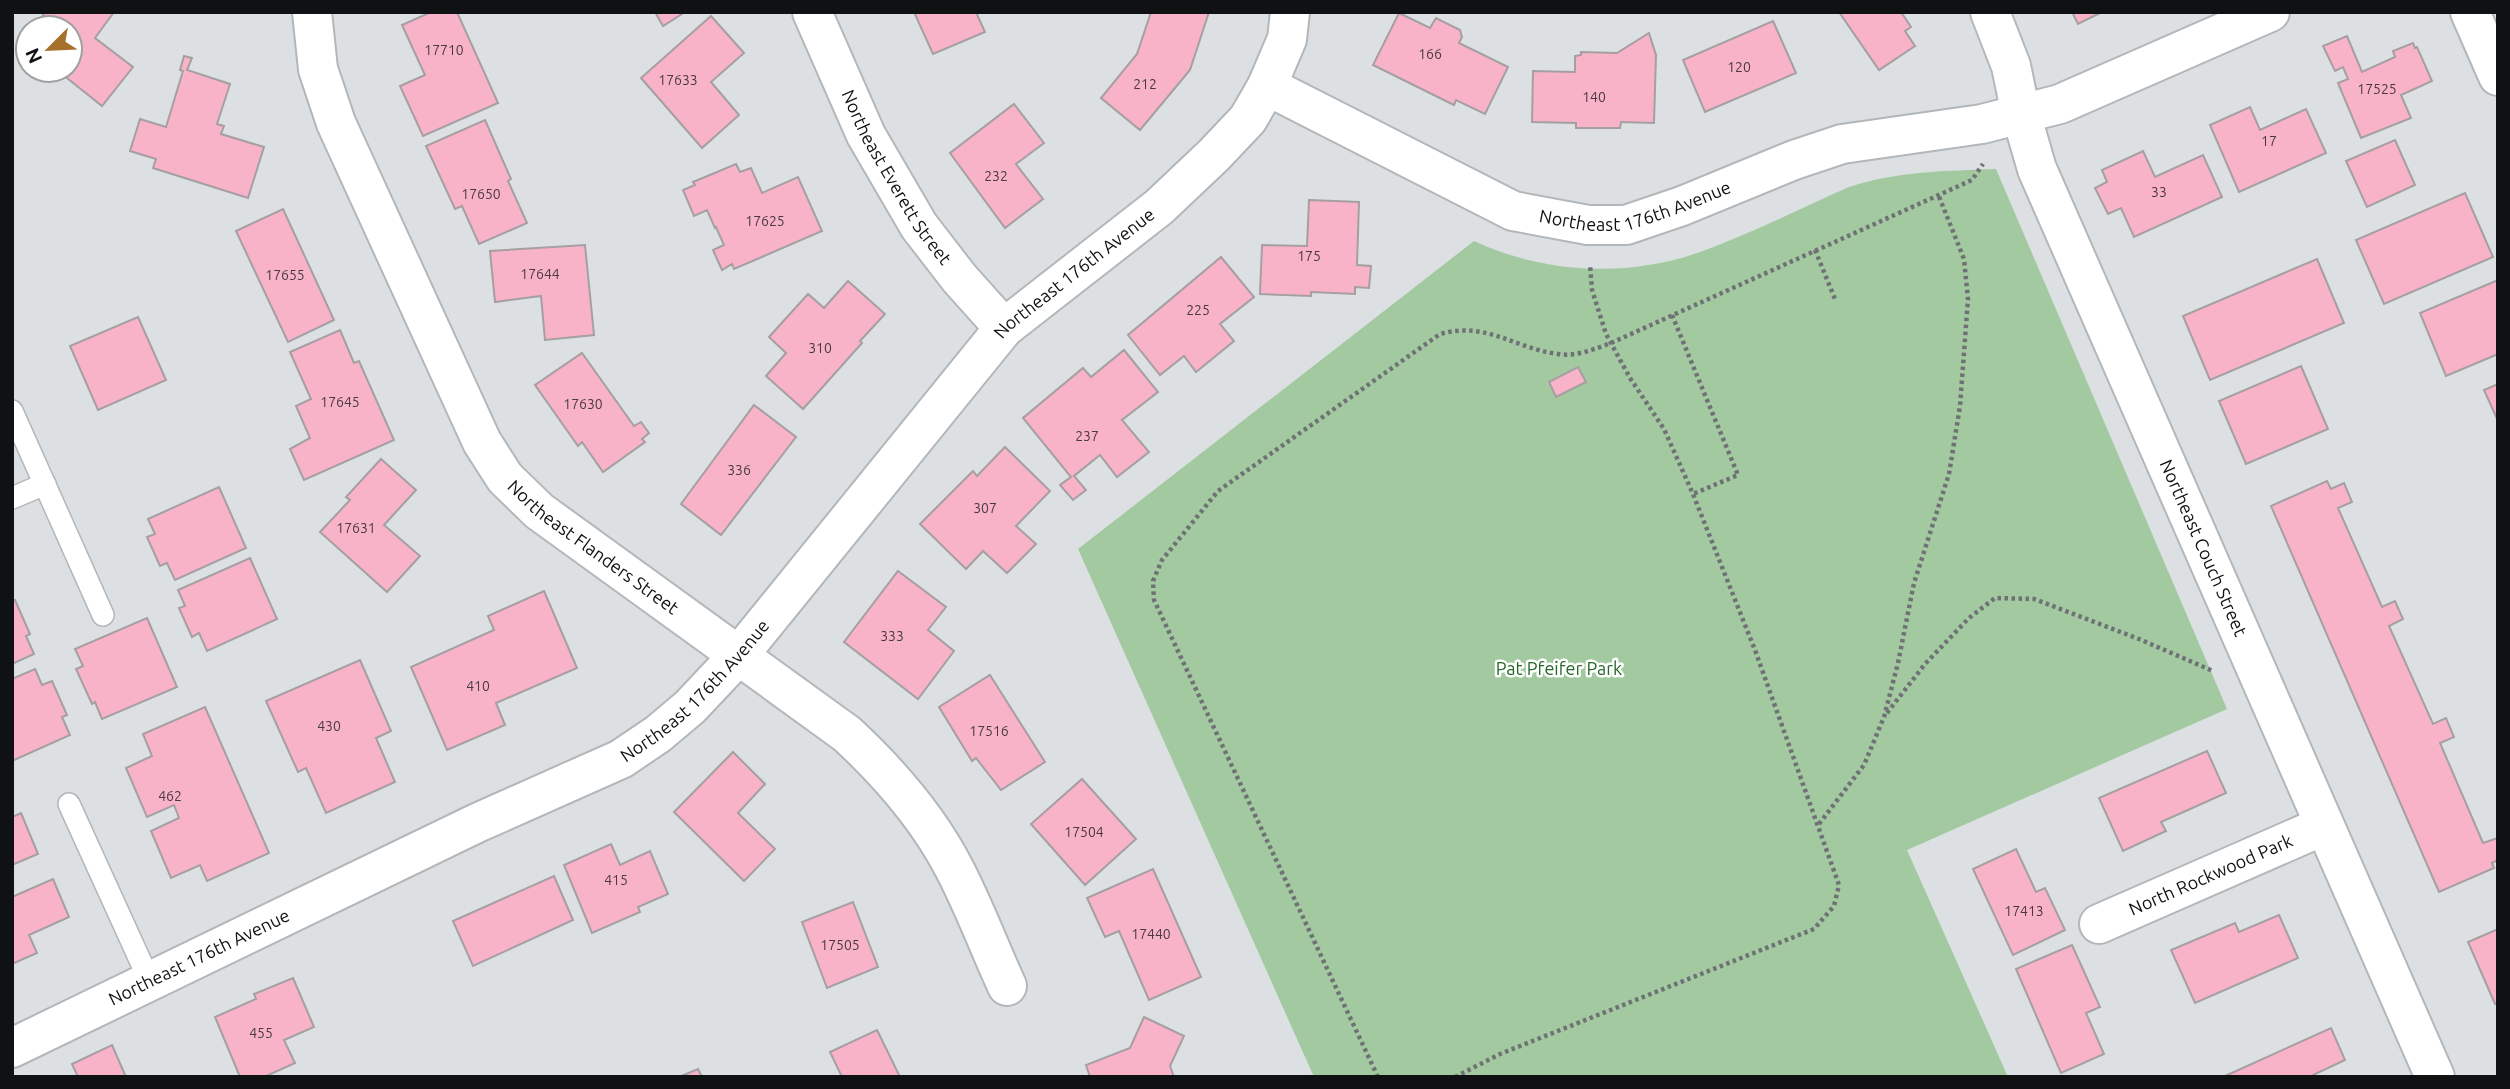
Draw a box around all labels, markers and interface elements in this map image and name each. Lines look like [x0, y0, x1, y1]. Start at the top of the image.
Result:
north arrow [14, 14, 84, 84]
house number: 17710 [424, 42, 464, 58]
text: N [21, 45, 46, 67]
house number: 166 [1418, 46, 1442, 62]
house number: 120 [1727, 59, 1751, 75]
house number: 17633 [658, 72, 698, 88]
house number: 212 [1133, 76, 1157, 92]
house number: 17525 [2357, 81, 2397, 97]
street label: Northeast Everett Street [838, 86, 956, 268]
house number: 140 [1582, 89, 1606, 105]
house number: 17 [2261, 133, 2277, 149]
house number: 232 [984, 168, 1008, 184]
street label: Northeast 176th Avenue [1538, 176, 1733, 234]
house number: 33 [2151, 184, 2167, 200]
house number: 17650 [461, 186, 501, 202]
street label: Northeast 176th Avenue [989, 204, 1158, 342]
house number: 17625 [745, 213, 785, 229]
house number: 175 [1297, 248, 1321, 264]
house number: 17644 [520, 266, 560, 282]
house number: 17655 [265, 267, 305, 283]
house number: 225 [1186, 302, 1210, 318]
house number: 310 [808, 340, 832, 356]
house number: 17645 [320, 394, 360, 410]
house number: 17630 [563, 396, 603, 412]
house number: 237 [1075, 428, 1099, 444]
street label: Northeast Couch Street [2157, 456, 2251, 639]
house number: 336 [727, 462, 751, 478]
street label: Northeast Flanders Street [504, 475, 683, 618]
house number: 307 [973, 500, 997, 516]
house number: 17631 [336, 520, 376, 536]
street label: Northeast 176th Avenue [616, 615, 772, 766]
house number: 333 [880, 628, 904, 644]
park label: Pat Pfeifer Park [1496, 658, 1622, 678]
house number: 410 [466, 678, 490, 694]
house number: 430 [317, 718, 341, 734]
house number: 17516 [969, 723, 1009, 739]
house number: 462 [158, 788, 182, 804]
house number: 17504 [1064, 824, 1104, 840]
street label: North Rockwood Park [2126, 830, 2295, 919]
house number: 415 [604, 872, 628, 888]
house number: 17413 [2004, 903, 2044, 919]
street label: Northeast 176th Avenue [105, 904, 292, 1009]
house number: 17440 [1131, 926, 1171, 942]
house number: 17505 [820, 937, 860, 953]
house number: 455 [249, 1025, 273, 1041]

